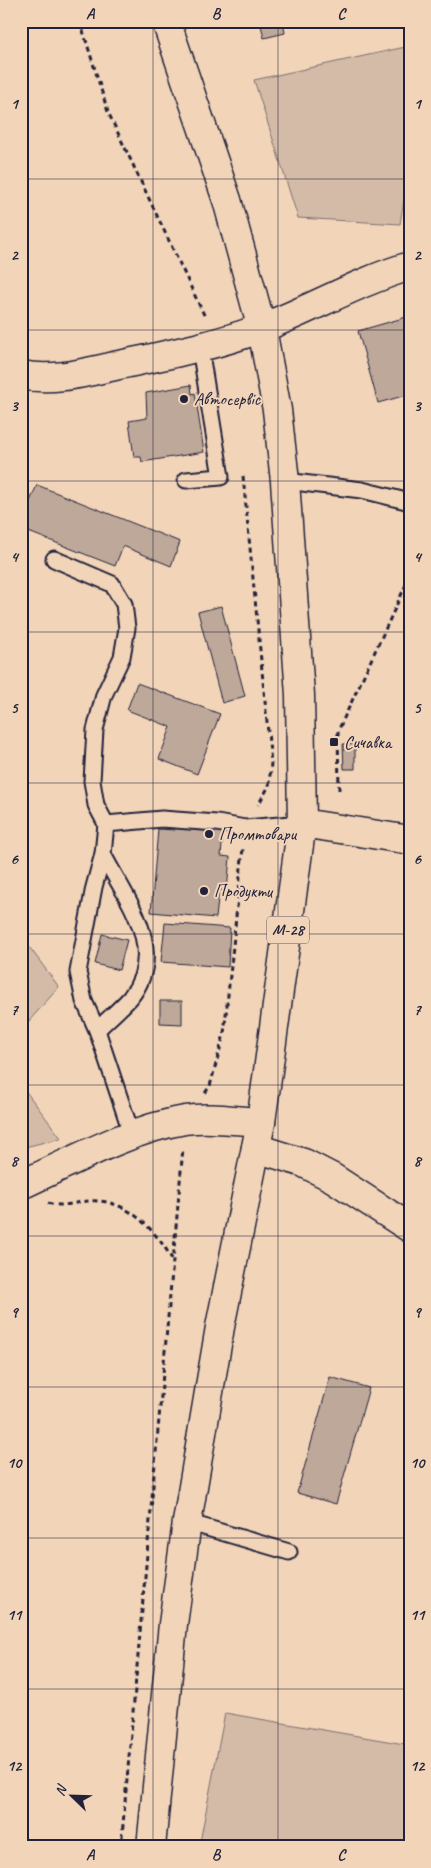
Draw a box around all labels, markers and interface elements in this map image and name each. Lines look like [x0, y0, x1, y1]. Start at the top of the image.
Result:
text: A [86, 4, 96, 24]
text: B [212, 4, 222, 24]
text: C [337, 4, 347, 24]
text: 1 [10, 94, 19, 114]
text: 1 [413, 94, 422, 114]
text: 2 [10, 245, 19, 265]
text: 2 [413, 245, 422, 265]
place label: Автосервіс [194, 388, 262, 410]
marker: Автосервіс [178, 393, 190, 405]
text: 3 [10, 396, 19, 416]
text: 3 [413, 396, 422, 416]
text: 4 [10, 547, 19, 567]
text: 4 [413, 547, 422, 567]
text: 5 [11, 698, 20, 718]
text: 5 [414, 698, 423, 718]
place label: Сичавка [344, 731, 393, 753]
marker: Сичавка [328, 736, 340, 748]
place label: Промтовари [219, 823, 298, 845]
marker: Промтовари [203, 828, 215, 840]
text: 6 [10, 849, 19, 869]
text: 6 [413, 849, 422, 869]
place label: Продукти [214, 880, 274, 902]
marker: Продукти [198, 885, 210, 897]
road number: М-28 [267, 916, 309, 944]
text: 7 [10, 1000, 19, 1020]
text: 7 [413, 1000, 422, 1020]
text: 8 [10, 1151, 19, 1171]
text: 8 [413, 1151, 422, 1171]
text: 9 [10, 1302, 19, 1322]
text: 9 [413, 1302, 422, 1322]
text: 10 [7, 1453, 23, 1473]
text: 10 [410, 1453, 426, 1473]
text: 11 [7, 1605, 23, 1625]
text: 11 [410, 1605, 426, 1625]
text: 12 [7, 1756, 23, 1776]
text: 12 [410, 1756, 426, 1776]
north arrow [48, 1770, 98, 1820]
text: N [51, 1782, 71, 1798]
text: A [86, 1845, 96, 1865]
text: B [212, 1845, 222, 1865]
text: C [337, 1845, 347, 1865]

